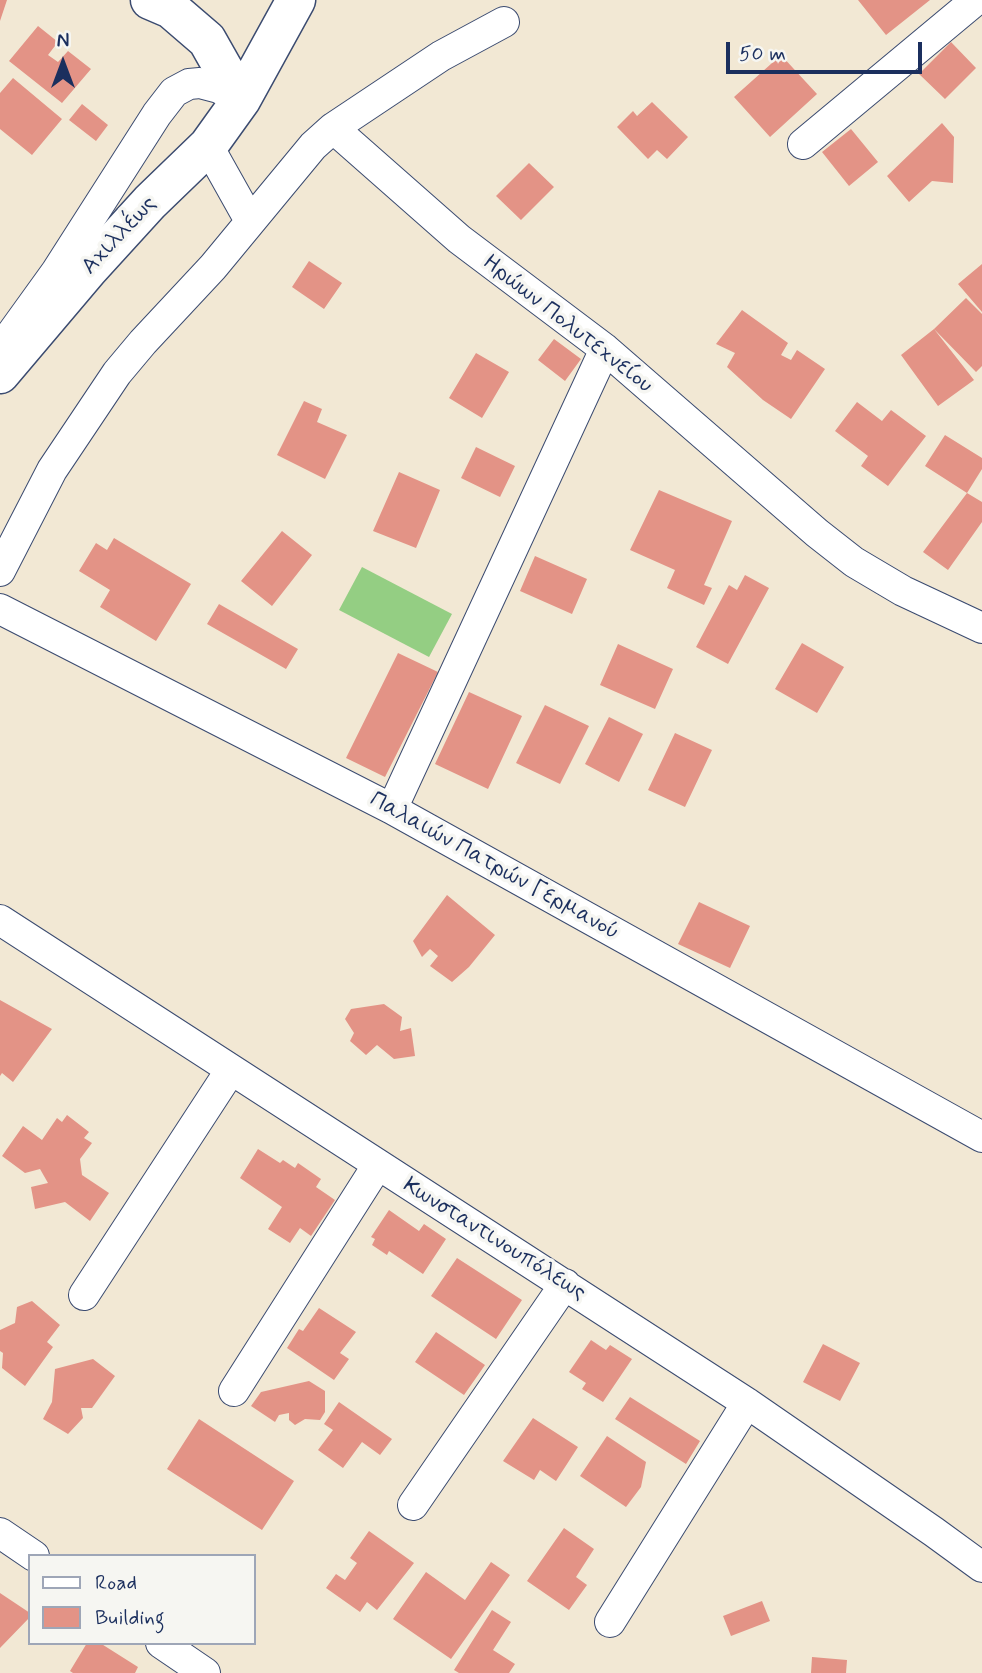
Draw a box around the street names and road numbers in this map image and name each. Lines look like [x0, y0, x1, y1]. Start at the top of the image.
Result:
street label: Αχιλλέως [77, 191, 163, 281]
street label: Ηρώων Πολυτεχνείου [476, 250, 658, 400]
street label: Παλαιών Πατρών Γερμανού [364, 787, 624, 947]
street label: Κωνσταντινουπόλεως [397, 1172, 591, 1308]

